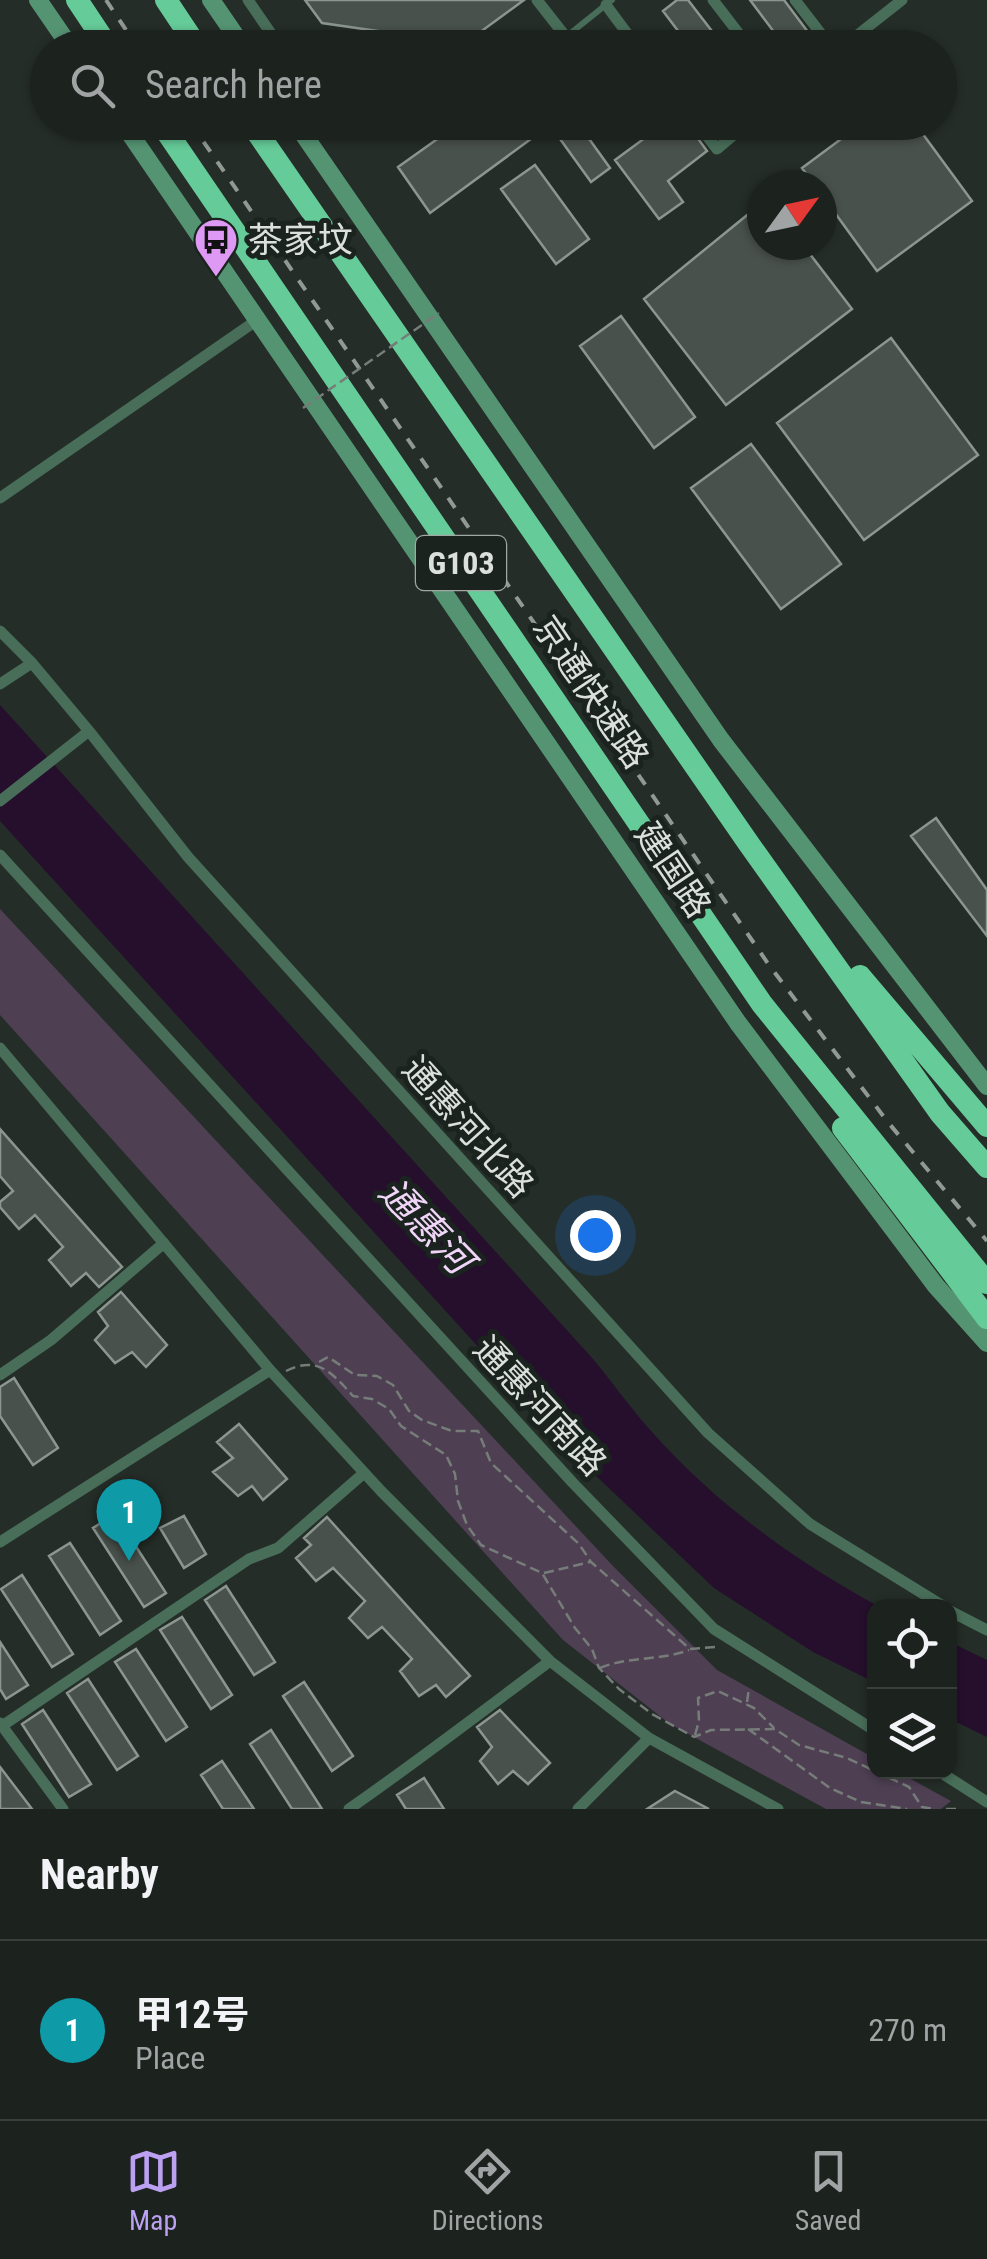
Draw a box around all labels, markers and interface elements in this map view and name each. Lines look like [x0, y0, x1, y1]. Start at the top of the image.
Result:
search box [30, 30, 957, 140]
icon: search [65, 58, 120, 113]
text: Search here [145, 63, 322, 107]
north arrow [747, 170, 837, 260]
bus stop icon: 茶家坟 [193, 217, 239, 278]
place label: 茶家坟 [248, 220, 353, 261]
road number: G103 [416, 536, 506, 590]
street label: 京通快速路 [525, 608, 657, 776]
street label: 建国路 [626, 815, 719, 925]
street label: 通惠河北路 [394, 1049, 541, 1206]
water label: 通惠河 [371, 1170, 486, 1287]
your location [570, 1210, 621, 1261]
street label: 通惠河南路 [465, 1328, 614, 1484]
pin: 1 [96, 1478, 162, 1561]
map controls [867, 1599, 957, 1779]
button: locate [867, 1599, 957, 1689]
button: layers [867, 1689, 957, 1779]
text: Nearby [40, 1850, 159, 1899]
text: 甲12号 [135, 1993, 249, 2037]
text: 1 [64, 2011, 81, 2049]
text: 270 m [868, 2011, 947, 2049]
text: Place [135, 2039, 205, 2077]
tab: Map [126, 2144, 181, 2237]
tab: Directions [432, 2144, 544, 2237]
tab: Saved [795, 2144, 861, 2237]

